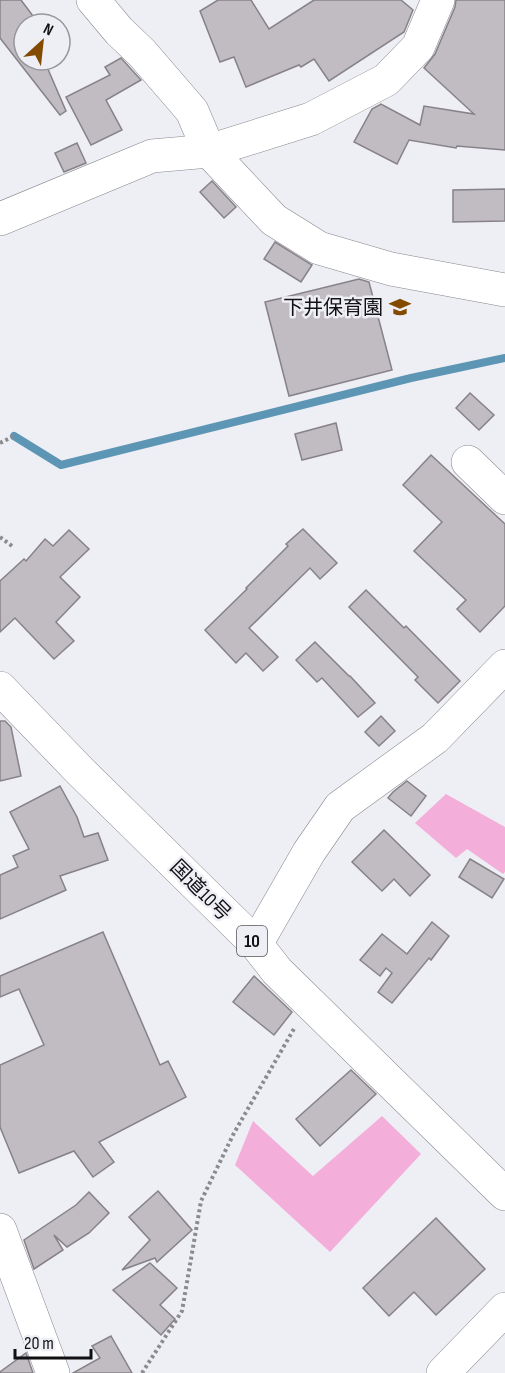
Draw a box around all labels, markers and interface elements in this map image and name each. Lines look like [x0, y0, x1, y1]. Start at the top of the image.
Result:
north arrow [12, 12, 72, 72]
text: N [40, 20, 56, 40]
school or university icon: 下井保育園 [388, 295, 412, 319]
place label: 下井保育園 [283, 296, 383, 320]
street label: 国道10号 [165, 855, 236, 926]
road number: 10 [237, 926, 267, 956]
scale bar [15, 1322, 92, 1360]
text: 20 m [24, 1333, 54, 1354]

